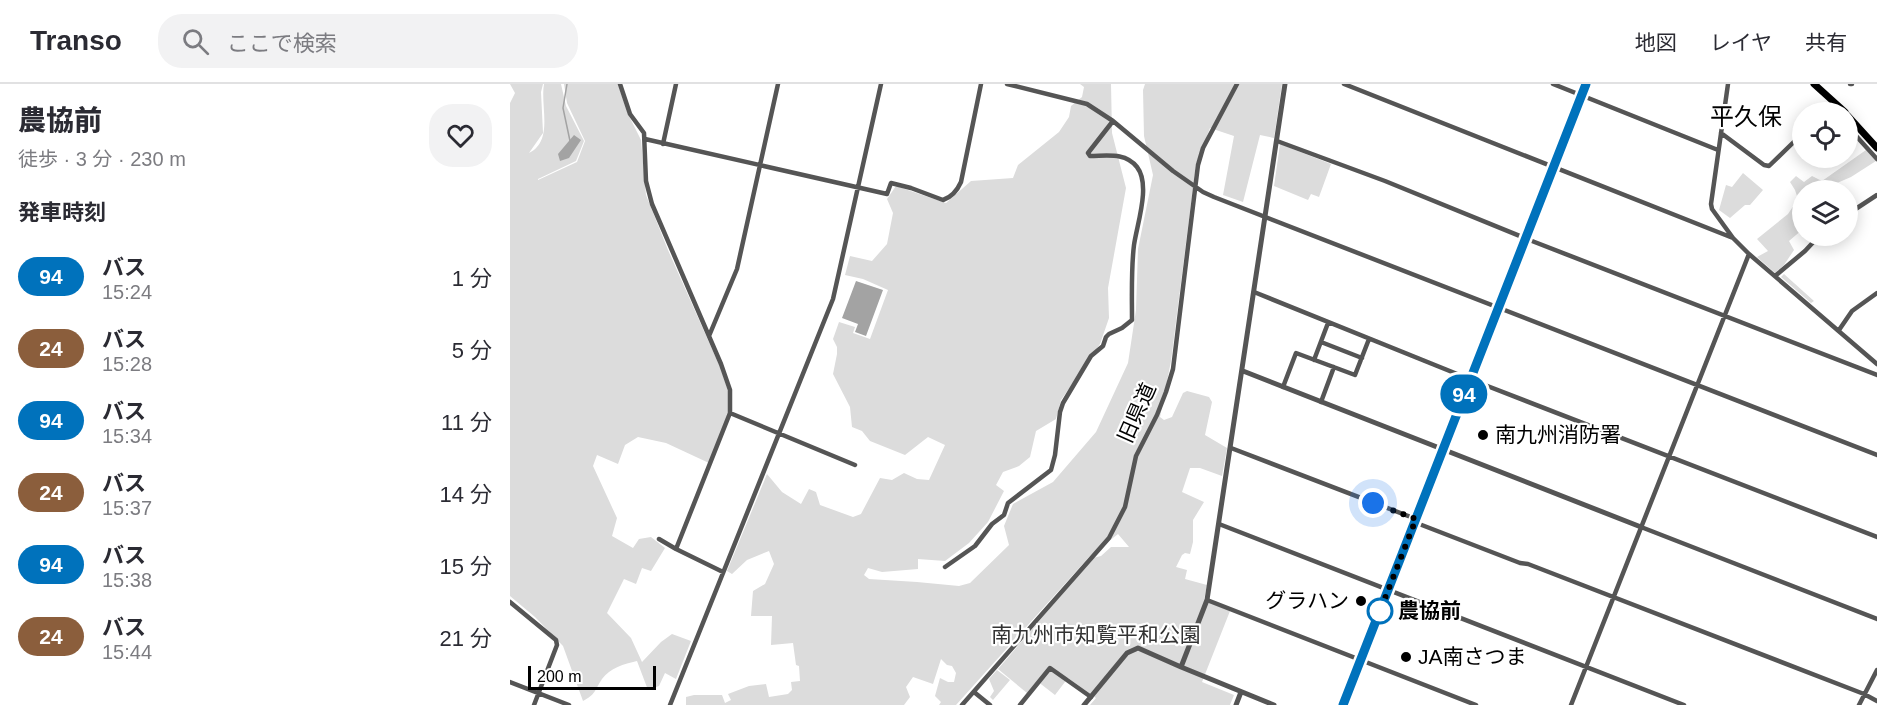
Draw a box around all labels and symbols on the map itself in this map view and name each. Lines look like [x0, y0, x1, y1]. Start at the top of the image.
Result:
district label: 平久保 [1710, 103, 1782, 130]
line badge: 94 [1437, 374, 1491, 414]
street label: 旧県道 [1113, 379, 1160, 446]
place label: 南九州消防署 [1495, 423, 1621, 446]
marker: 南九州消防署 [1476, 428, 1490, 442]
your location [1358, 488, 1388, 518]
place label: グラハン [1265, 589, 1349, 612]
marker: グラハン [1354, 594, 1368, 608]
marker: 農協前 [1367, 598, 1393, 624]
place label: 農協前 [1398, 599, 1461, 622]
park label: 南九州市知覧平和公園 [991, 623, 1201, 646]
place label: JA南さつま [1418, 645, 1527, 668]
marker: JA南さつま [1399, 650, 1413, 664]
scale bar [528, 663, 656, 690]

